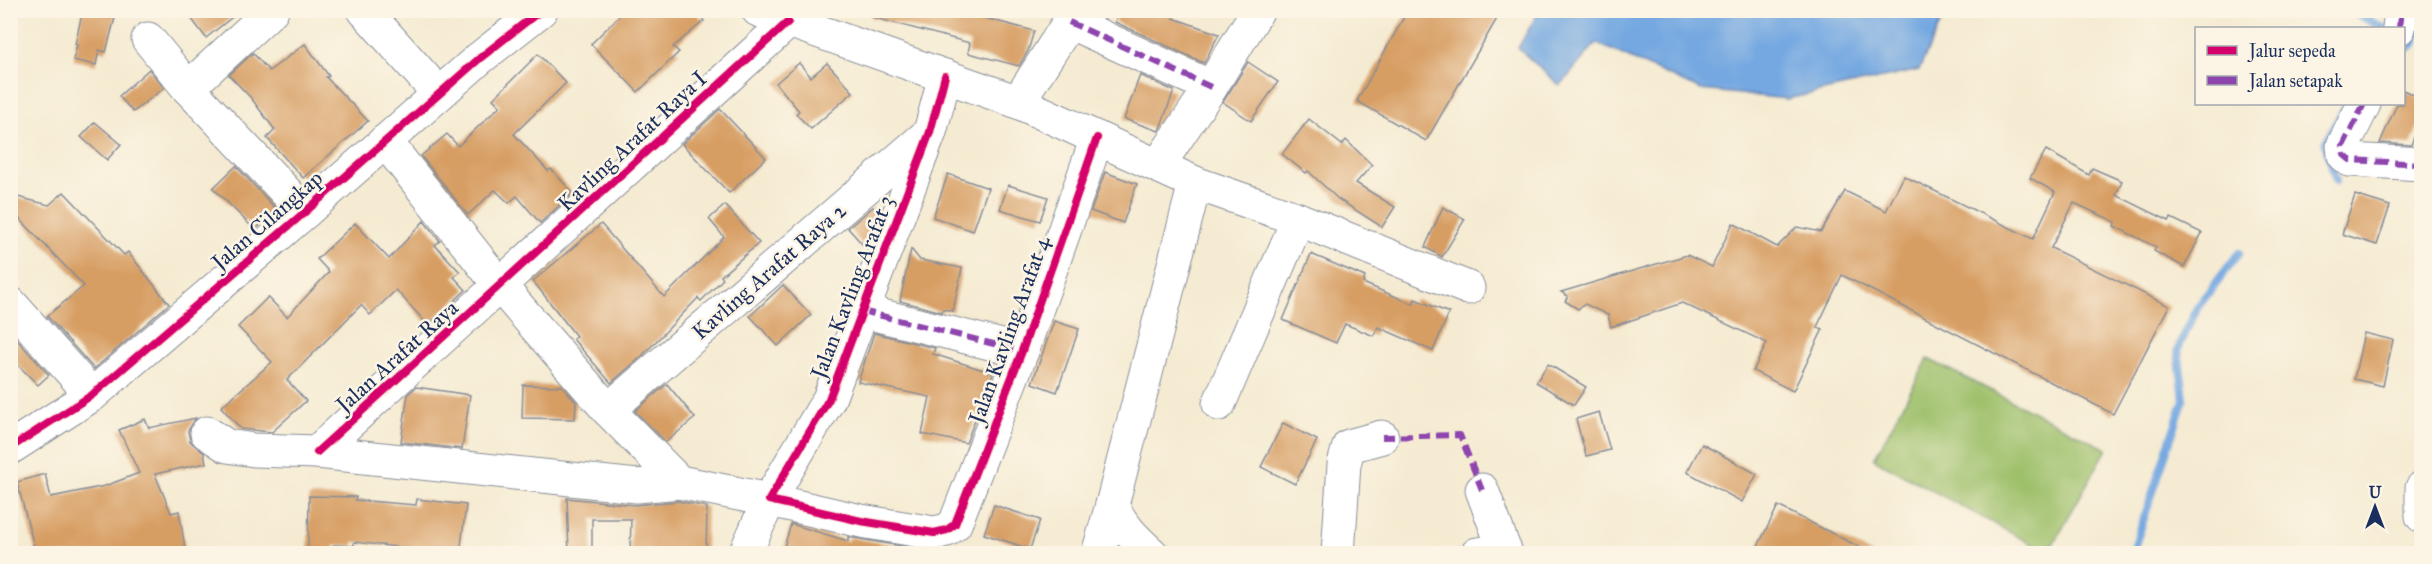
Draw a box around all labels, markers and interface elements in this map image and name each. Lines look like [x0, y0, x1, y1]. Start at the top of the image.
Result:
legend [2195, 27, 2405, 105]
text: Jalur sepeda [2247, 40, 2336, 63]
street label: Kavling Arafat Raya I [552, 65, 712, 217]
text: Jalan setapak [2247, 70, 2343, 93]
street label: Jalan Cilangkap [204, 164, 328, 277]
street label: Jalan Kavling Arafat 3 [804, 192, 899, 384]
street label: Kavling Arafat Raya 2 [686, 197, 852, 345]
street label: Jalan Kavling Arafat 4 [962, 232, 1056, 429]
street label: Jalan Arafat Raya [329, 294, 464, 419]
north arrow [2345, 477, 2405, 537]
text: U [2369, 483, 2382, 502]

